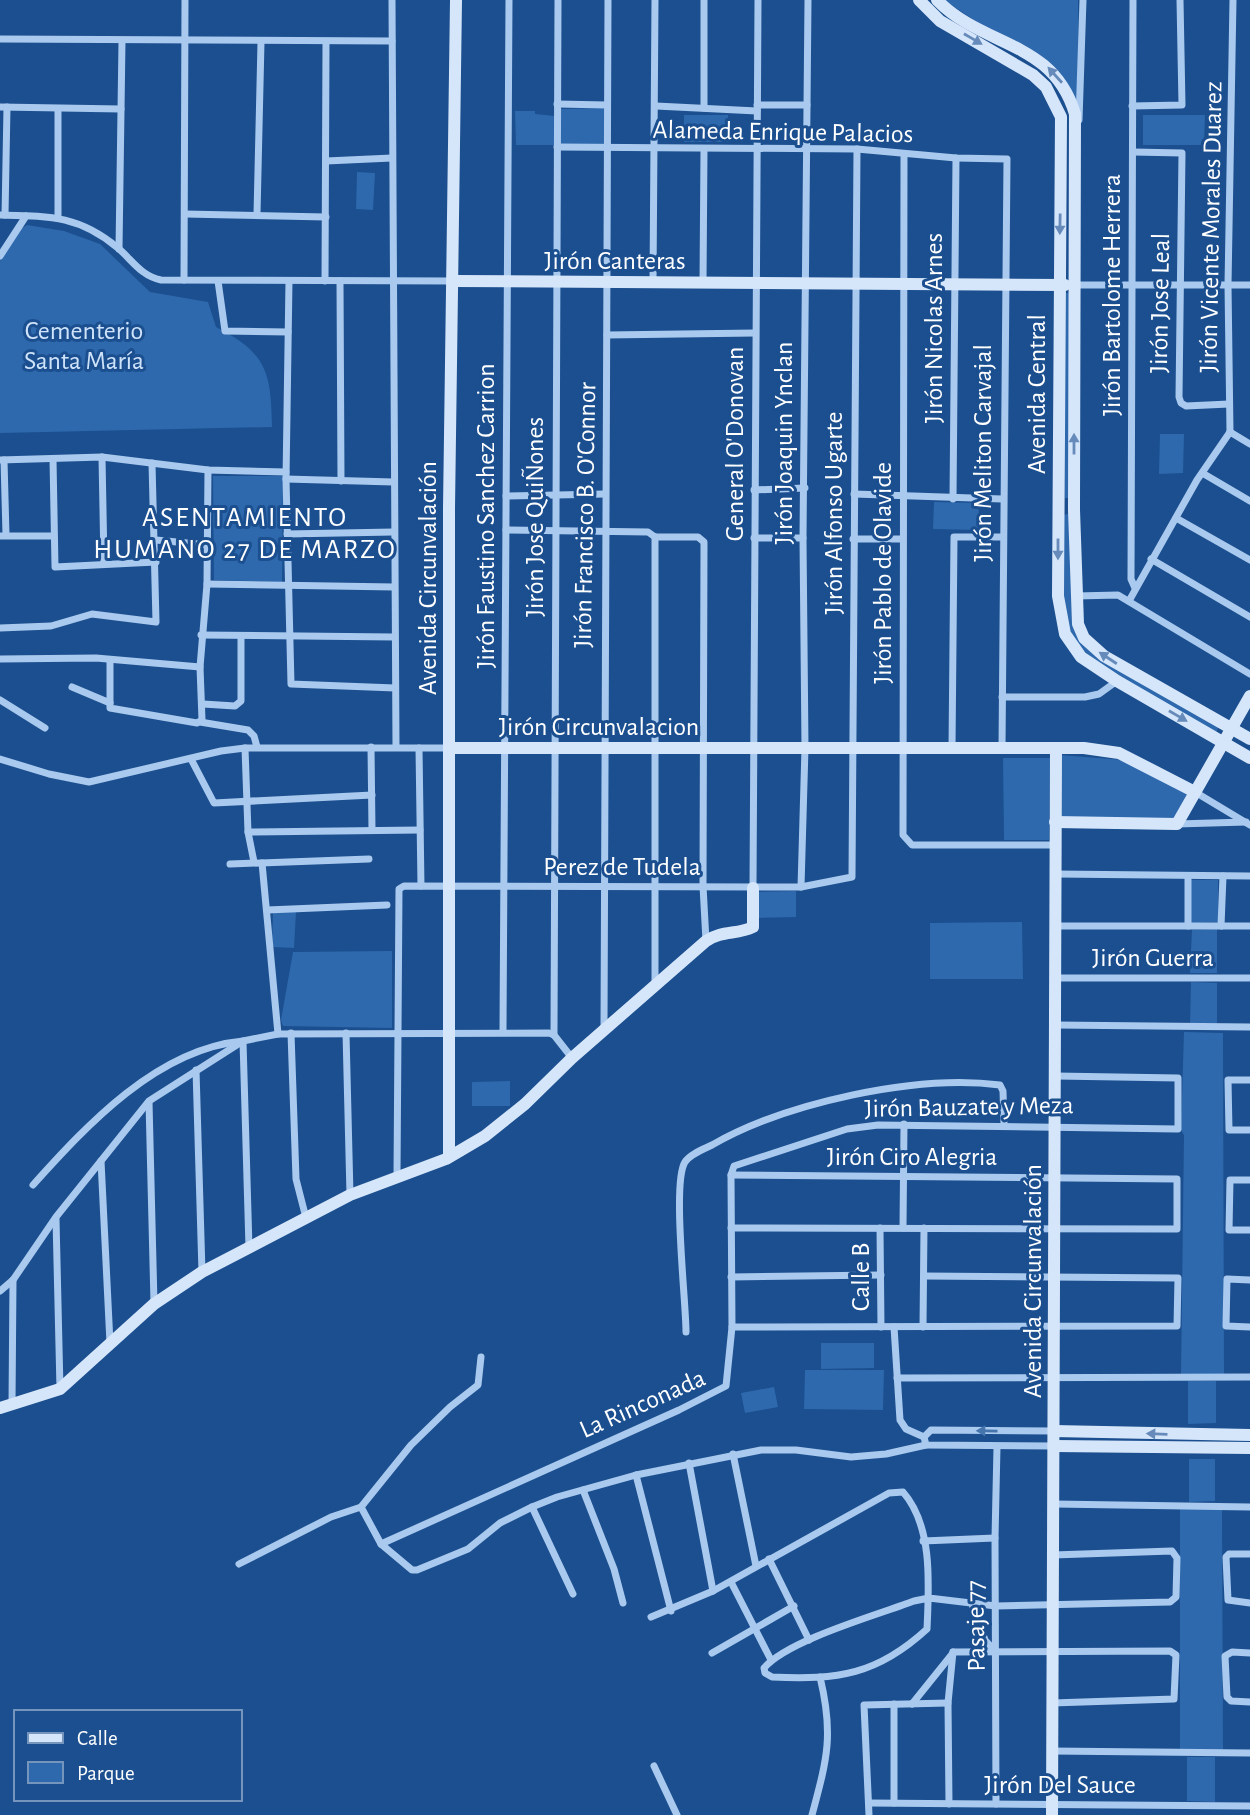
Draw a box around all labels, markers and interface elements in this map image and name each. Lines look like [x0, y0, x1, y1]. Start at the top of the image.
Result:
one-way arrow [964, 33, 983, 45]
one-way arrow [1047, 66, 1063, 84]
street label: Jirón Vicente Morales Duarez [1195, 81, 1227, 373]
street label: Alameda Enrique Palacios [652, 117, 913, 147]
street label: Jirón Bartolome Herrera [1099, 174, 1125, 416]
one-way arrow [1054, 213, 1066, 235]
street label: Jirón Nicolas Arnes [921, 233, 947, 423]
street label: Jirón Jose Leal [1146, 233, 1174, 373]
street label: Jirón Canteras [544, 248, 686, 274]
street label: Avenida Central [1024, 314, 1050, 474]
park label: Cementerio Santa María [24, 318, 144, 374]
street label: Jirón Joaquin Ynclan [771, 342, 797, 544]
street label: Jirón Meliton Carvajal [970, 344, 996, 562]
street label: General O'Donovan [722, 347, 748, 541]
street label: Jirón Faustino Sanchez Carrion [473, 363, 499, 669]
street label: Jirón Francisco B. O'Connor [570, 381, 600, 648]
street label: Jirón Alfonso Ugarte [821, 411, 847, 615]
street label: Jirón Jose QuiÑones [521, 417, 548, 617]
one-way arrow [1068, 432, 1080, 454]
street label: Avenida Circunvalación [415, 461, 441, 695]
street label: Jirón Pablo de Olavide [870, 462, 896, 684]
district label: ASENTAMIENTO HUMANO 27 DE MARZO [93, 504, 397, 564]
one-way arrow [1052, 538, 1064, 560]
one-way arrow [1098, 652, 1118, 665]
one-way arrow [1168, 710, 1188, 722]
street label: Jirón Circunvalacion [499, 714, 699, 740]
street label: Perez de Tudela [543, 854, 701, 880]
street label: Jirón Guerra [1092, 945, 1214, 971]
street label: Jirón Bauzate y Meza [864, 1092, 1074, 1122]
street label: Jirón Ciro Alegria [827, 1144, 997, 1170]
street label: Avenida Circunvalación [1020, 1164, 1046, 1398]
street label: Calle B [848, 1243, 874, 1311]
street label: La Rinconada [576, 1365, 709, 1443]
one-way arrow [976, 1425, 998, 1436]
one-way arrow [1146, 1428, 1168, 1439]
street label: Pasaje 77 [962, 1580, 990, 1672]
legend [14, 1710, 242, 1801]
text: Calle [77, 1728, 118, 1749]
text: Parque [77, 1763, 135, 1784]
street label: Jirón Del Sauce [984, 1772, 1136, 1798]

